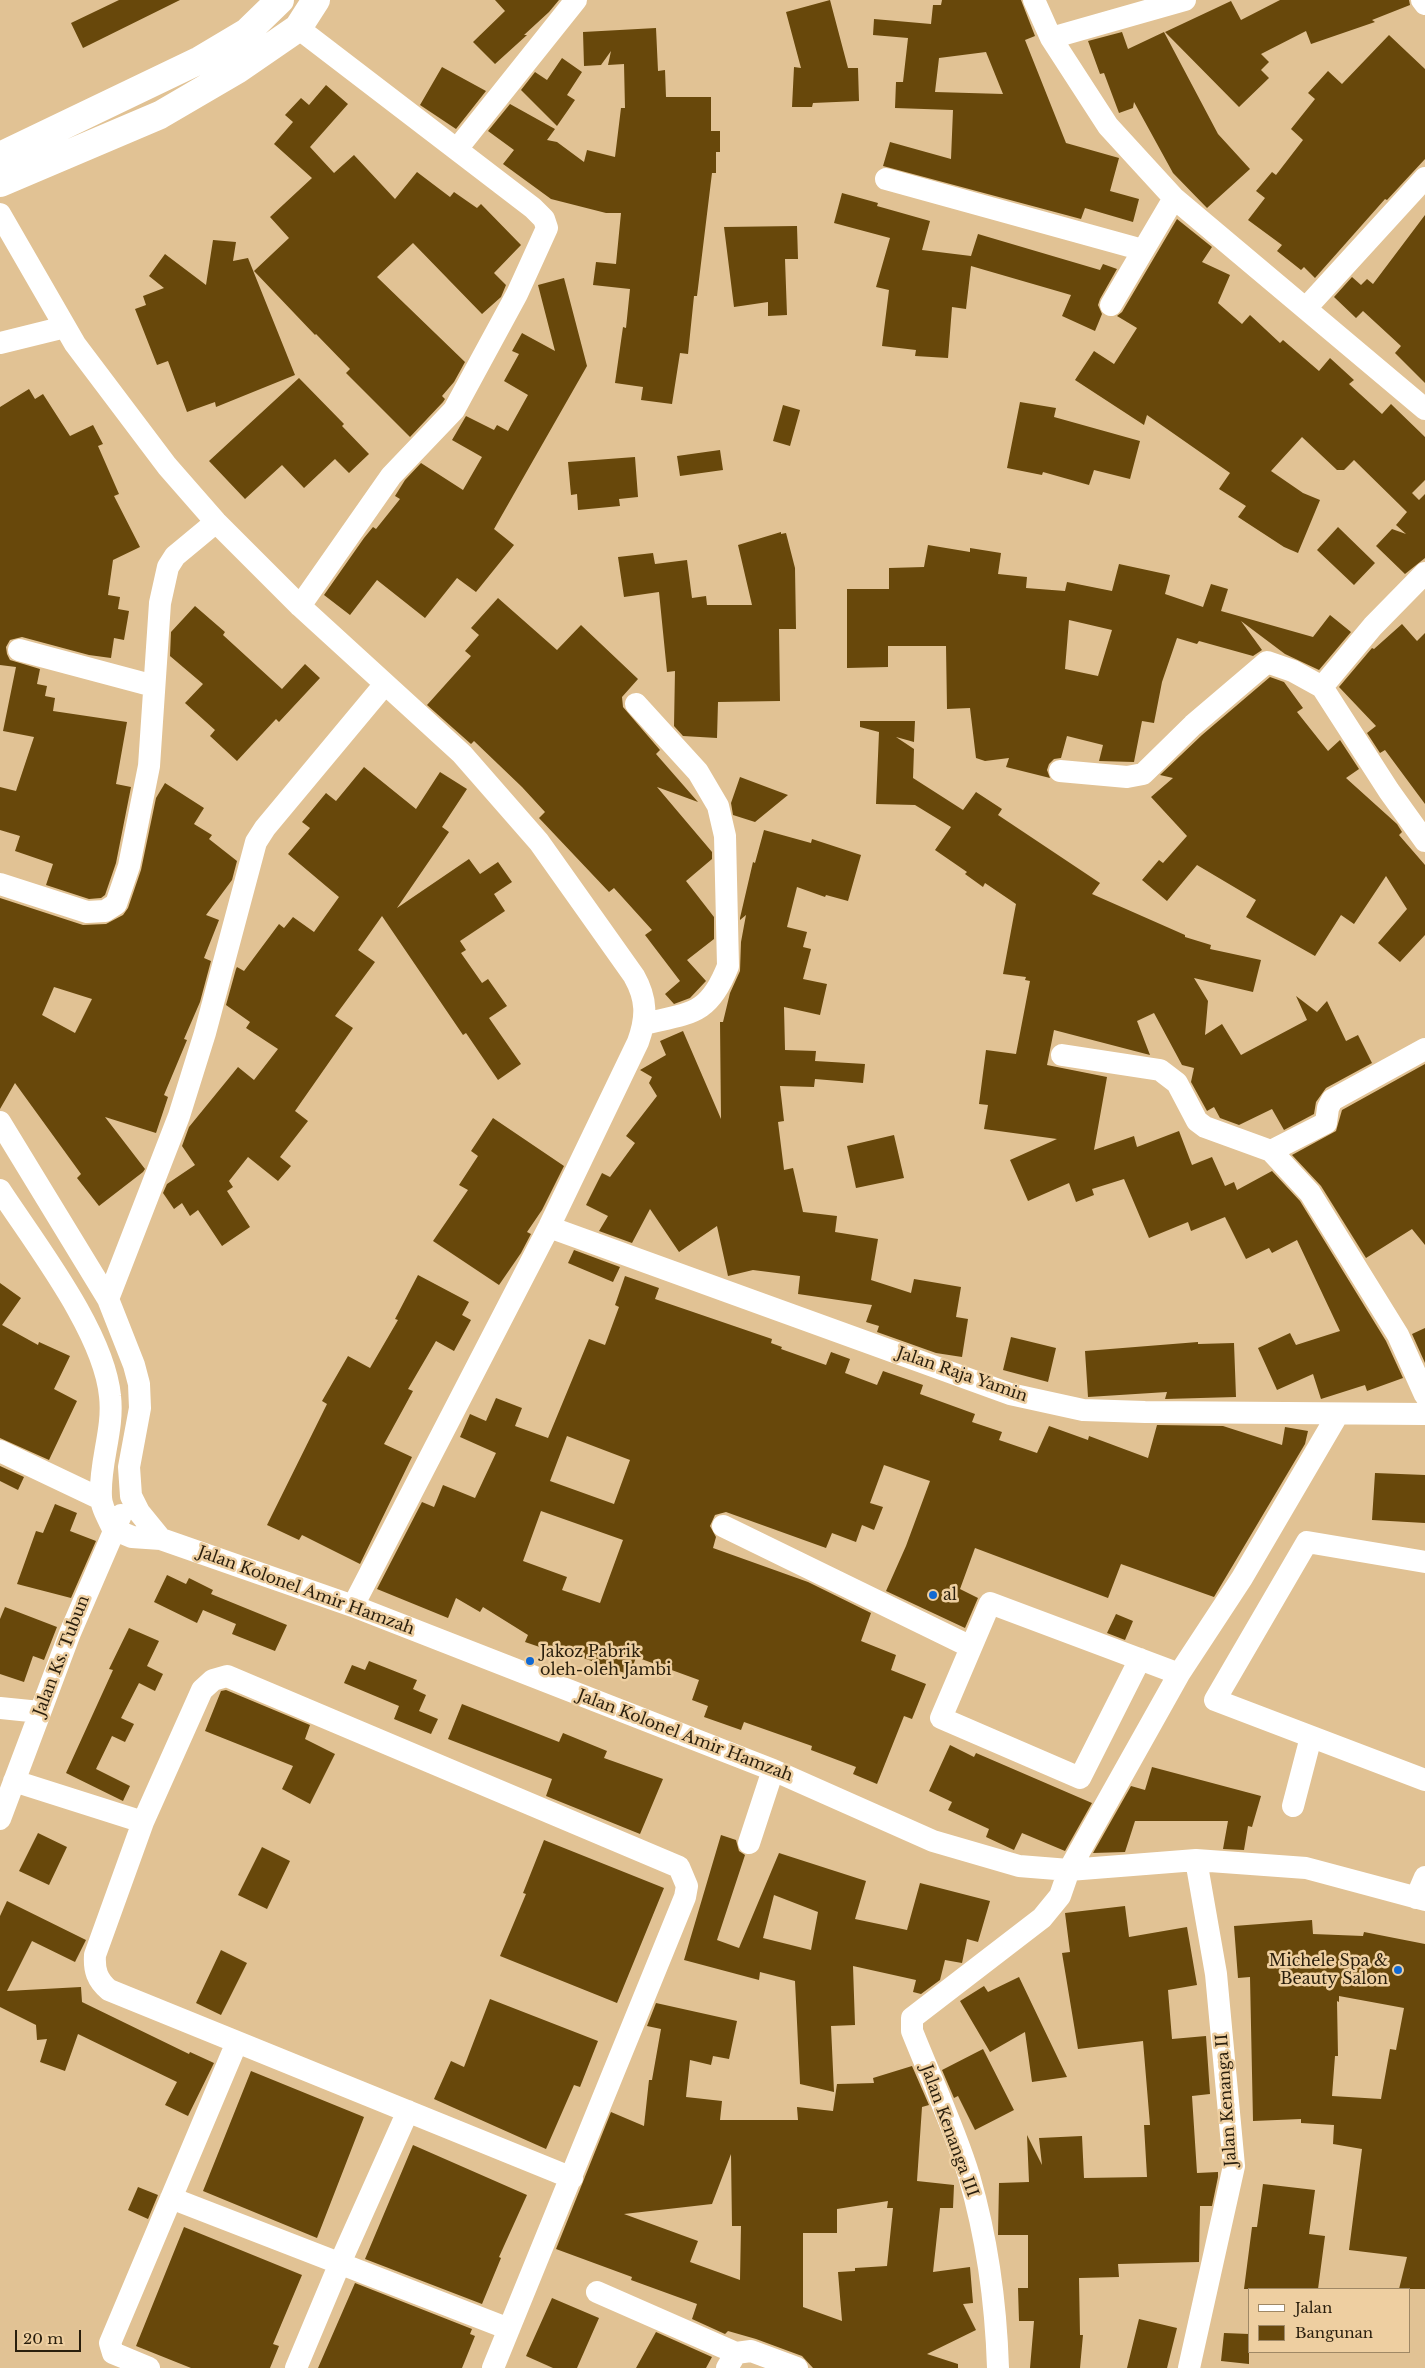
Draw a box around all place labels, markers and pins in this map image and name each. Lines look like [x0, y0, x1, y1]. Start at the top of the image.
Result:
place label: al [943, 1585, 957, 1605]
marker: al [927, 1589, 939, 1601]
place label: Jakoz Pabrik oleh-oleh Jambi [540, 1642, 671, 1680]
marker: Jakoz Pabrik oleh-oleh Jambi [524, 1655, 536, 1667]
place label: Michele Spa & Beauty Salon [1269, 1951, 1388, 1989]
marker: Michele Spa & Beauty Salon [1392, 1964, 1404, 1976]

